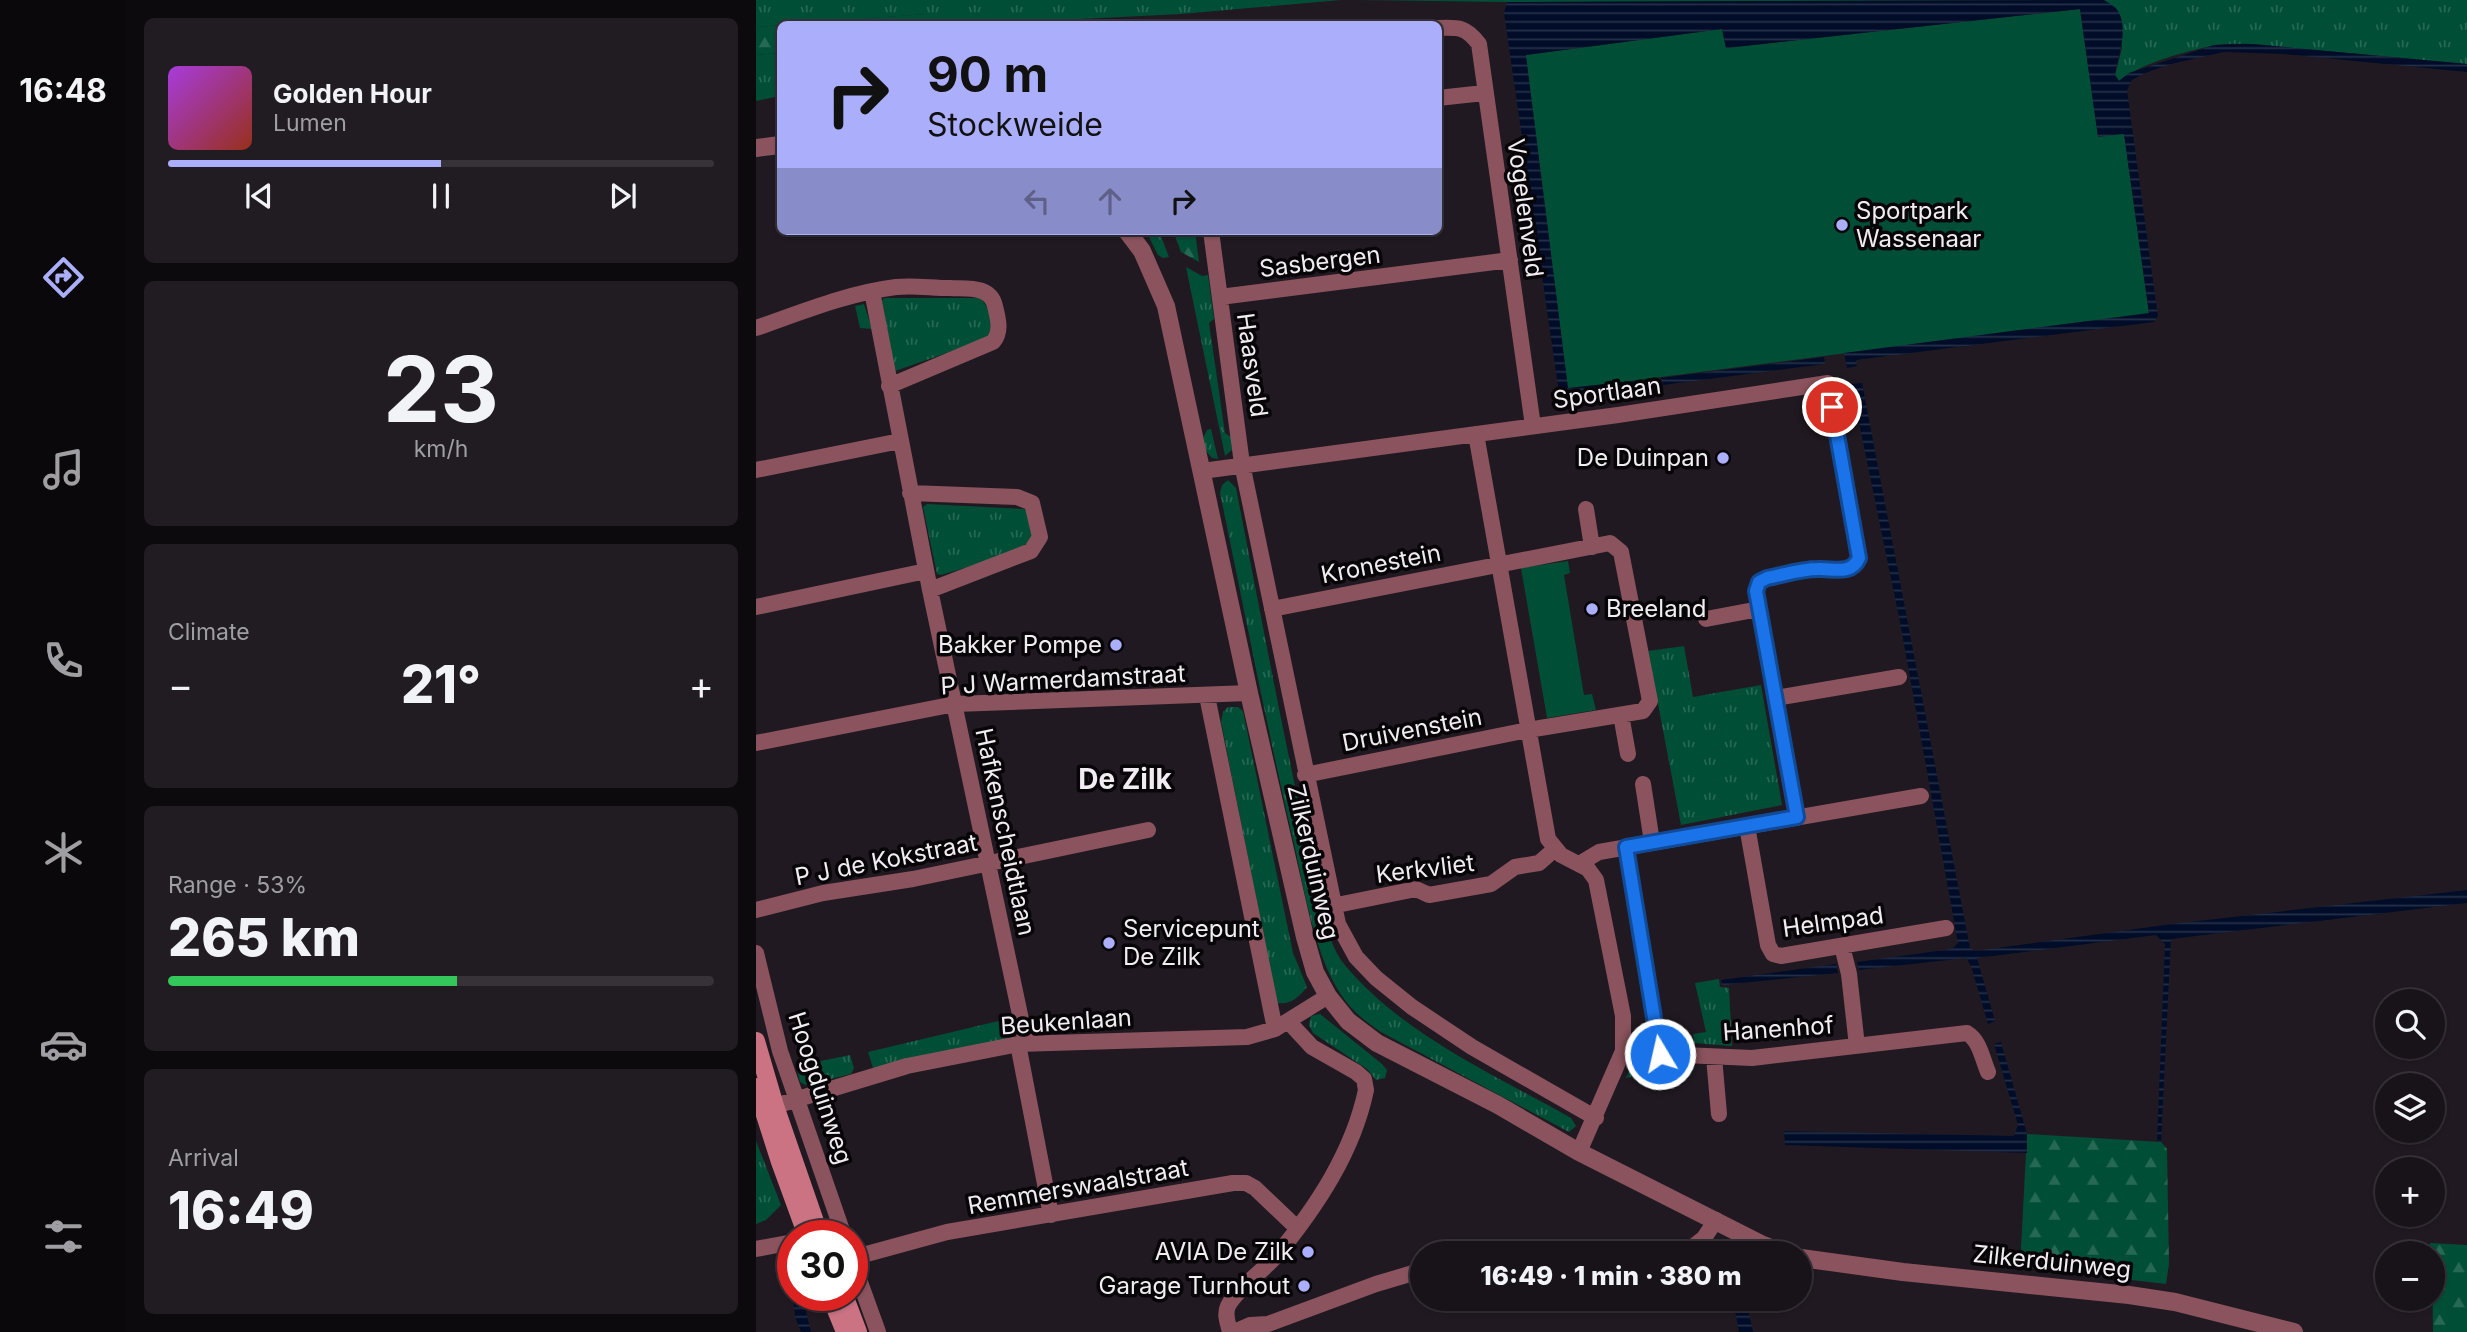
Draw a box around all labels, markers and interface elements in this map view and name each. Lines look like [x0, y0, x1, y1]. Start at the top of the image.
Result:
text: 90 m [927, 45, 1048, 104]
icon: right [812, 49, 903, 140]
text: 16:48 [19, 71, 107, 110]
text: Golden Hour [273, 78, 432, 109]
text: Stockweide [927, 105, 1103, 144]
text: Lumen [273, 109, 347, 137]
street label: Vogelenveld [1501, 137, 1550, 279]
icon: previous [240, 177, 278, 215]
icon: pause [422, 177, 460, 215]
icon: next [604, 177, 642, 215]
icon: left [1018, 182, 1056, 220]
icon: ahead [1091, 182, 1129, 220]
icon: right [1164, 182, 1202, 220]
place label: Sportpark Wassenaar [1856, 196, 1981, 253]
marker: Sportpark Wassenaar [1834, 217, 1850, 233]
street label: Sasbergen [1258, 240, 1382, 283]
icon: directions [39, 253, 88, 302]
street label: Haasveld [1231, 311, 1274, 419]
text: 23 [383, 334, 499, 444]
street label: Sportlaan [1551, 371, 1663, 414]
pin [1802, 377, 1862, 437]
icon: arrive [1813, 388, 1851, 426]
text: km/h [414, 435, 468, 463]
place label: De Duinpan [1577, 443, 1709, 472]
icon: music [39, 445, 88, 494]
marker: De Duinpan [1715, 450, 1731, 466]
street label: Kronestein [1318, 538, 1443, 589]
place label: Breeland [1606, 594, 1707, 623]
marker: Breeland [1584, 601, 1600, 617]
text: Climate [168, 618, 250, 646]
place label: Bakker Pompe [938, 630, 1102, 659]
icon: phone [39, 636, 88, 685]
marker: Bakker Pompe [1108, 637, 1124, 653]
text: 21° [401, 653, 481, 716]
street label: P J Warmerdamstraat [940, 659, 1186, 700]
text: − [168, 662, 193, 708]
text: + [689, 662, 714, 708]
street label: Druivenstein [1340, 702, 1484, 757]
street label: Hafkenscheidtlaan [969, 726, 1042, 938]
district label: De Zilk [1078, 762, 1173, 796]
street label: Zilkerduinweg [1281, 781, 1345, 943]
icon: climate [39, 828, 88, 877]
street label: P J de Kokstraat [792, 828, 980, 891]
street label: Kerkvliet [1374, 848, 1476, 889]
text: Range · 53% [168, 871, 307, 899]
street label: Helmpad [1781, 900, 1885, 943]
text: 265 km [168, 906, 360, 969]
place label: Servicepunt De Zilk [1123, 914, 1260, 971]
marker: Servicepunt De Zilk [1101, 935, 1117, 951]
map controls [2375, 989, 2445, 1311]
button: search [2375, 989, 2445, 1059]
street label: Beukenlaan [999, 1002, 1133, 1041]
street label: Hoogduinweg [782, 1008, 859, 1168]
street label: Hanenhof [1722, 1010, 1835, 1047]
position arrow [1623, 1017, 1697, 1091]
icon: car [39, 1020, 88, 1069]
button: layers [2375, 1073, 2445, 1143]
text: Arrival [168, 1144, 239, 1172]
street label: Remmerswaalstraat [965, 1153, 1191, 1220]
button: + [2375, 1157, 2445, 1227]
text: 16:49 [168, 1179, 314, 1242]
icon: filters [39, 1212, 88, 1261]
speed limit sign: 30 [777, 1220, 868, 1311]
place label: AVIA De Zilk [1155, 1237, 1294, 1266]
street label: Zilkerduinweg [1972, 1239, 2133, 1284]
button: − [2375, 1241, 2445, 1311]
marker: AVIA De Zilk [1300, 1244, 1316, 1260]
text: 16:49 · 1 min · 380 m [1480, 1260, 1742, 1291]
place label: Garage Turnhout [1099, 1271, 1290, 1300]
marker: Garage Turnhout [1296, 1278, 1312, 1294]

